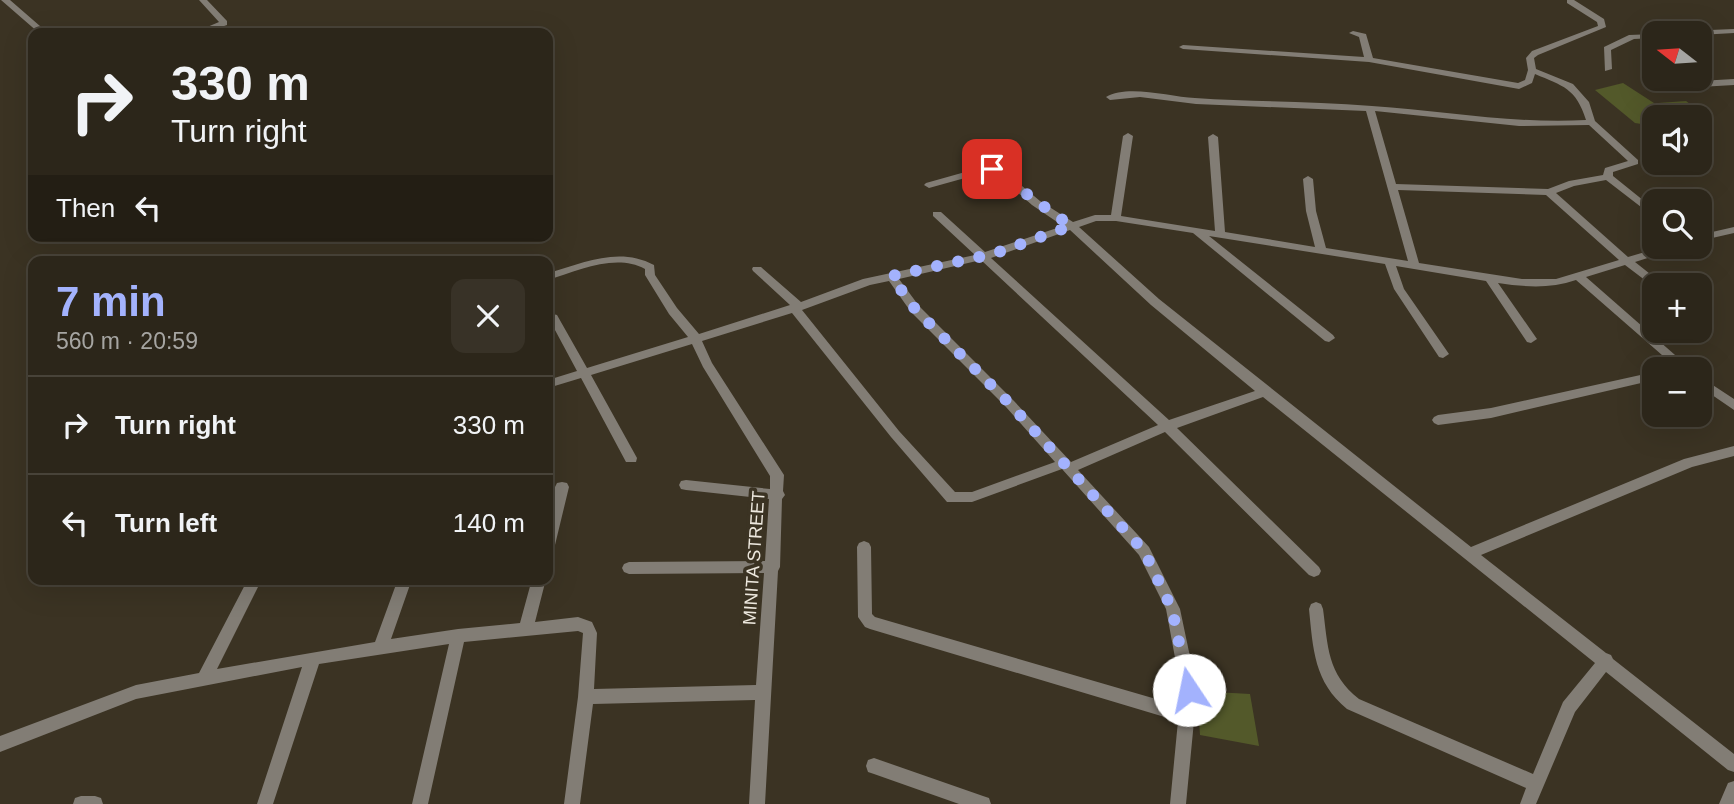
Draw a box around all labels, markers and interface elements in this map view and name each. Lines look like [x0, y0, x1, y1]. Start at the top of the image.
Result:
north arrow [1642, 21, 1712, 91]
map controls [1642, 21, 1712, 427]
icon: right [56, 56, 147, 147]
text: 330 m [171, 56, 310, 110]
button: sound [1642, 105, 1712, 175]
text: Turn right [171, 113, 307, 149]
pin [962, 139, 1022, 199]
icon: arrive [973, 150, 1011, 188]
icon: left [129, 189, 167, 227]
button: search [1642, 189, 1712, 259]
text: Then [56, 193, 115, 223]
button: + [1642, 273, 1712, 343]
text: 7 min [56, 278, 166, 325]
button: close [451, 279, 525, 353]
text: 560 m · 20:59 [56, 328, 198, 354]
button: − [1642, 357, 1712, 427]
icon: right [56, 406, 94, 444]
text: Turn right [115, 410, 236, 440]
text: 330 m [453, 410, 525, 440]
street label: MINITA STREET [739, 490, 769, 626]
icon: left [56, 504, 94, 542]
text: Turn left [115, 508, 217, 538]
text: 140 m [453, 508, 525, 538]
position arrow [1152, 653, 1226, 727]

